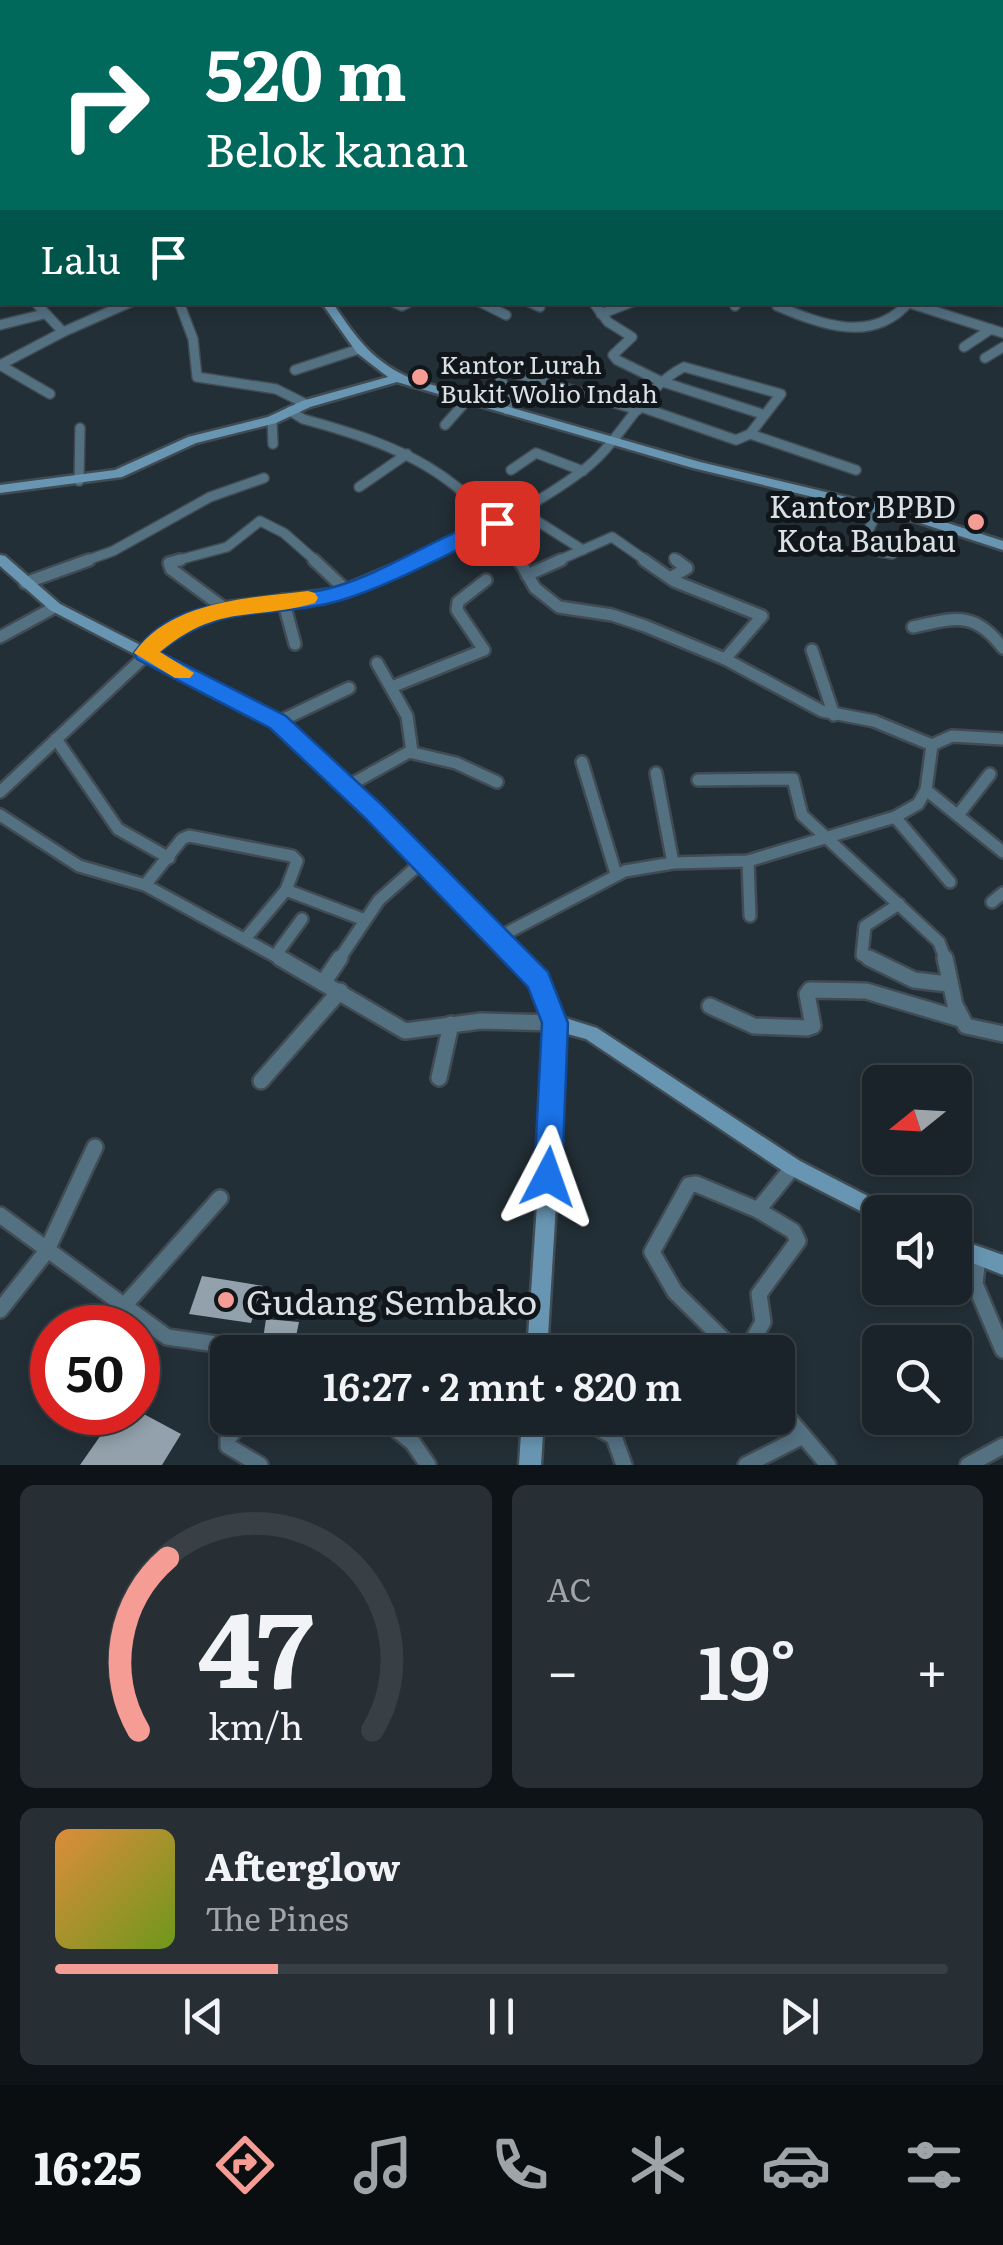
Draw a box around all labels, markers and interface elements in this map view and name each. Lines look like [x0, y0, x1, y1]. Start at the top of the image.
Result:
text: 520 m [205, 19, 407, 123]
icon: right [40, 40, 170, 170]
text: Belok kanan [205, 114, 469, 181]
text: Lalu [40, 229, 121, 286]
icon: arrive [141, 230, 196, 285]
place label: Kantor Lurah Bukit Wolio Indah [440, 345, 658, 411]
marker: Kantor Lurah Bukit Wolio Indah [409, 366, 431, 388]
pin [455, 481, 540, 566]
place label: Kantor BPBD Kota Baubau [769, 483, 956, 561]
icon: arrive [470, 496, 525, 551]
marker: Kantor BPBD Kota Baubau [965, 511, 987, 533]
north arrow [862, 1065, 972, 1175]
map controls [862, 1065, 972, 1435]
position arrow [496, 1125, 600, 1229]
button: sound [862, 1195, 972, 1305]
place label: Gudang Sembako [246, 1274, 537, 1326]
marker: Gudang Sembako [215, 1289, 237, 1311]
speed limit sign: 50 [30, 1305, 160, 1435]
button: search [862, 1325, 972, 1435]
text: 16:27 · 2 mnt · 820 m [323, 1356, 682, 1413]
text: AC [547, 1564, 592, 1612]
text: 47 [198, 1566, 313, 1720]
text: 19° [698, 1612, 796, 1723]
text: − [547, 1627, 579, 1709]
text: + [916, 1627, 948, 1709]
text: km/h [208, 1698, 303, 1751]
text: Afterglow [205, 1836, 400, 1893]
text: The Pines [205, 1893, 349, 1941]
icon: previous [176, 1989, 231, 2044]
icon: pause [474, 1989, 529, 2044]
icon: next [772, 1989, 827, 2044]
icon: directions [210, 2130, 280, 2200]
icon: music [348, 2130, 418, 2200]
icon: phone [485, 2130, 555, 2200]
icon: climate [623, 2130, 693, 2200]
icon: car [761, 2130, 831, 2200]
icon: filters [899, 2130, 969, 2200]
text: 16:25 [34, 2132, 142, 2199]

